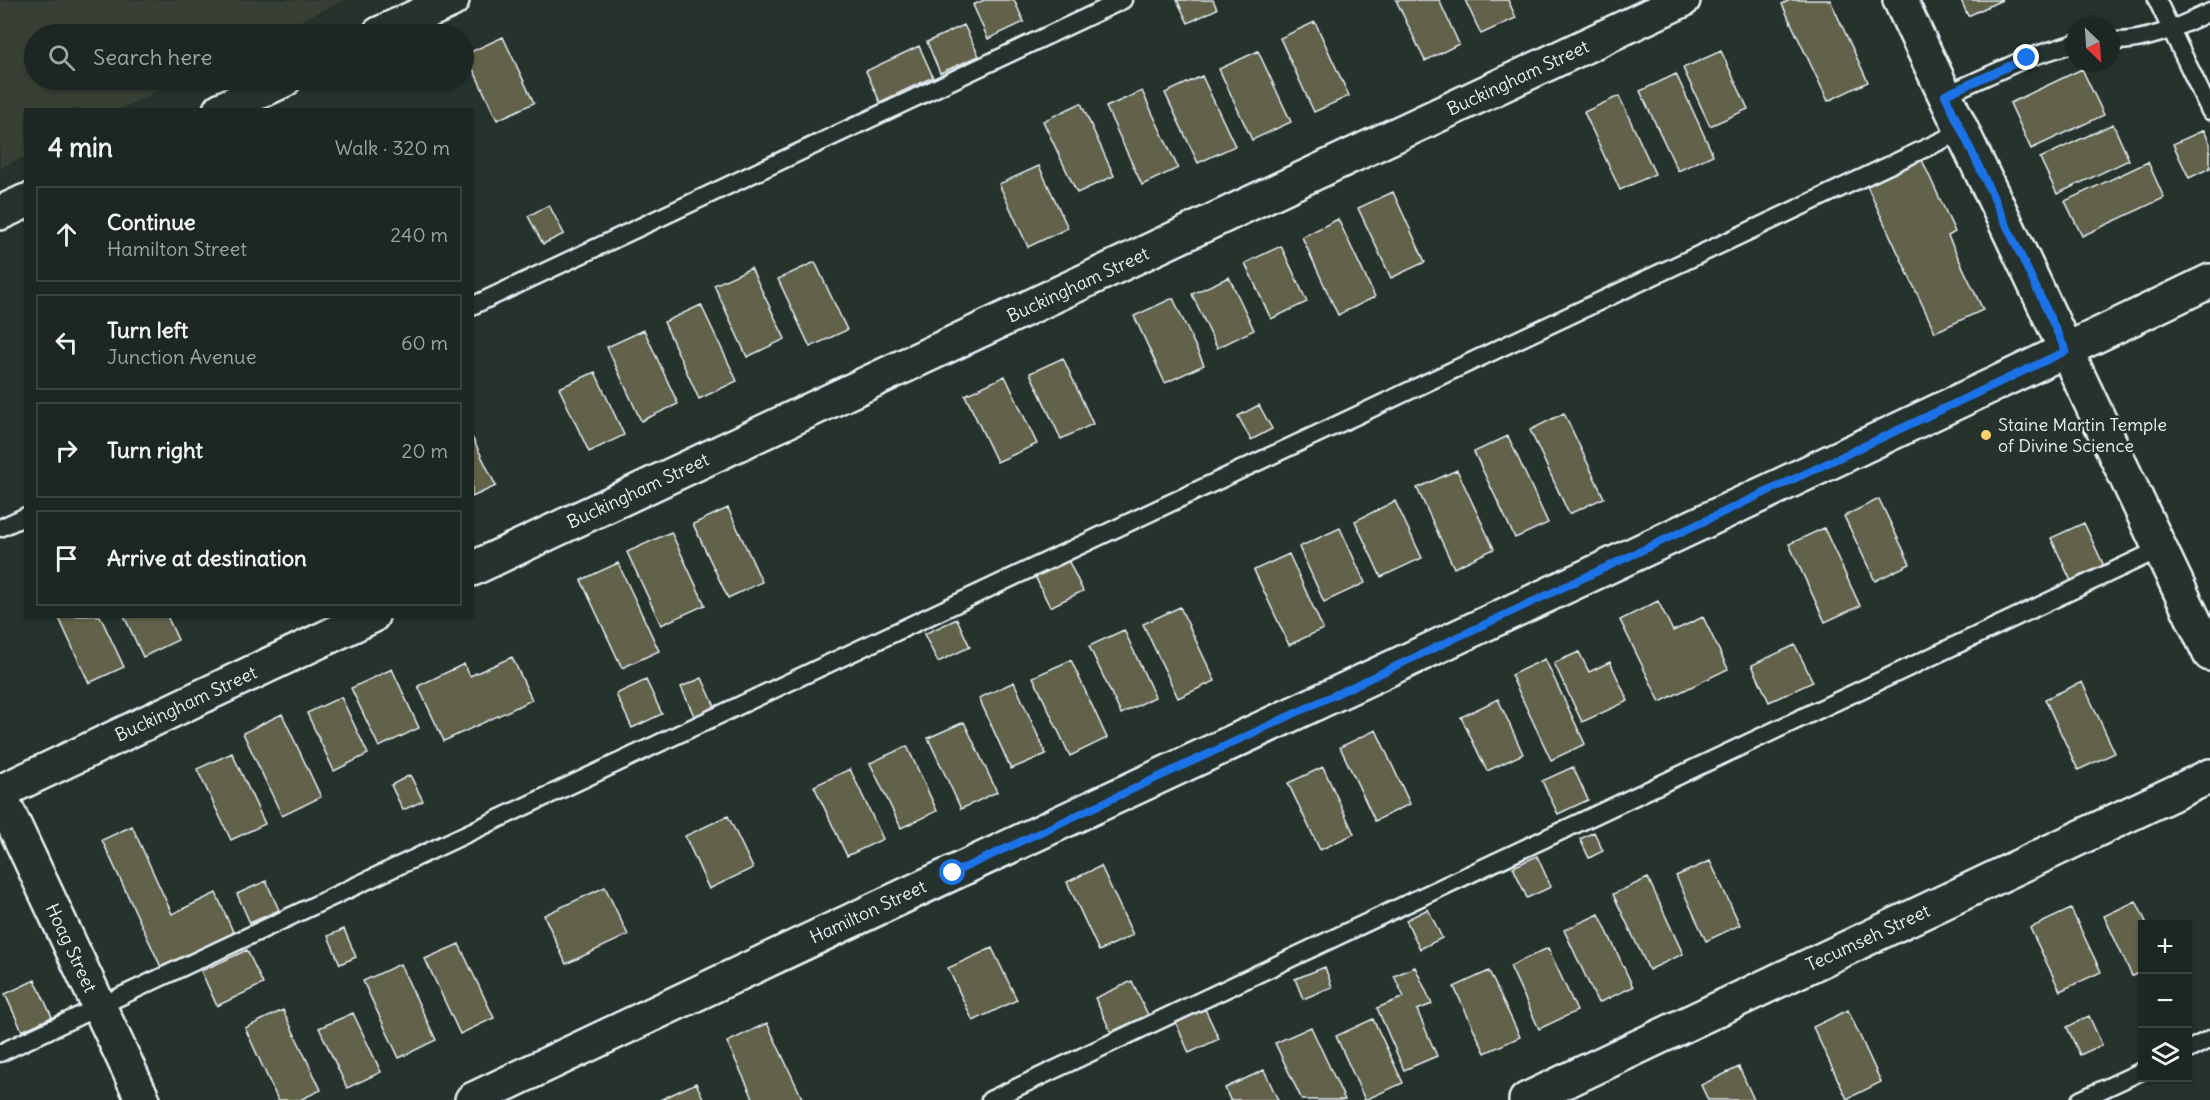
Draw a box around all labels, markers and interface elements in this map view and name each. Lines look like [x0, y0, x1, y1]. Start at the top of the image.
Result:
north arrow [2066, 18, 2120, 72]
search box [24, 24, 474, 90]
street label: Buckingham Street [1443, 35, 1592, 120]
icon: search [45, 41, 78, 74]
text: Search here [93, 43, 212, 71]
route end [2013, 44, 2039, 70]
text: 4 min [48, 131, 113, 164]
text: Walk · 320 m [335, 135, 450, 160]
text: Continue [107, 208, 196, 236]
icon: ahead [50, 218, 83, 251]
text: 240 m [390, 222, 448, 247]
text: Hamilton Street [107, 236, 247, 261]
street label: Buckingham Street [1003, 242, 1152, 327]
text: Turn left [107, 316, 188, 344]
icon: left [50, 326, 83, 359]
text: 60 m [401, 330, 448, 355]
text: Junction Avenue [107, 344, 256, 369]
place label: Staine Martin Temple of Divine Science [1998, 413, 2167, 457]
marker: Staine Martin Temple of Divine Science [1979, 428, 1993, 442]
icon: right [50, 434, 83, 467]
text: Turn right [107, 436, 203, 464]
text: 20 m [402, 438, 448, 463]
street label: Buckingham Street [563, 448, 712, 533]
icon: arrive [50, 542, 83, 575]
text: Arrive at destination [107, 544, 307, 572]
street label: Buckingham Street [111, 661, 260, 746]
route start [939, 859, 965, 885]
street label: Hamilton Street [806, 875, 930, 949]
street label: Tecumseh Street [1802, 899, 1933, 976]
street label: Hoag Street [41, 900, 102, 996]
map controls [2138, 920, 2192, 1082]
button: + [2138, 920, 2192, 974]
button: − [2138, 974, 2192, 1028]
button: layers [2138, 1028, 2192, 1082]

